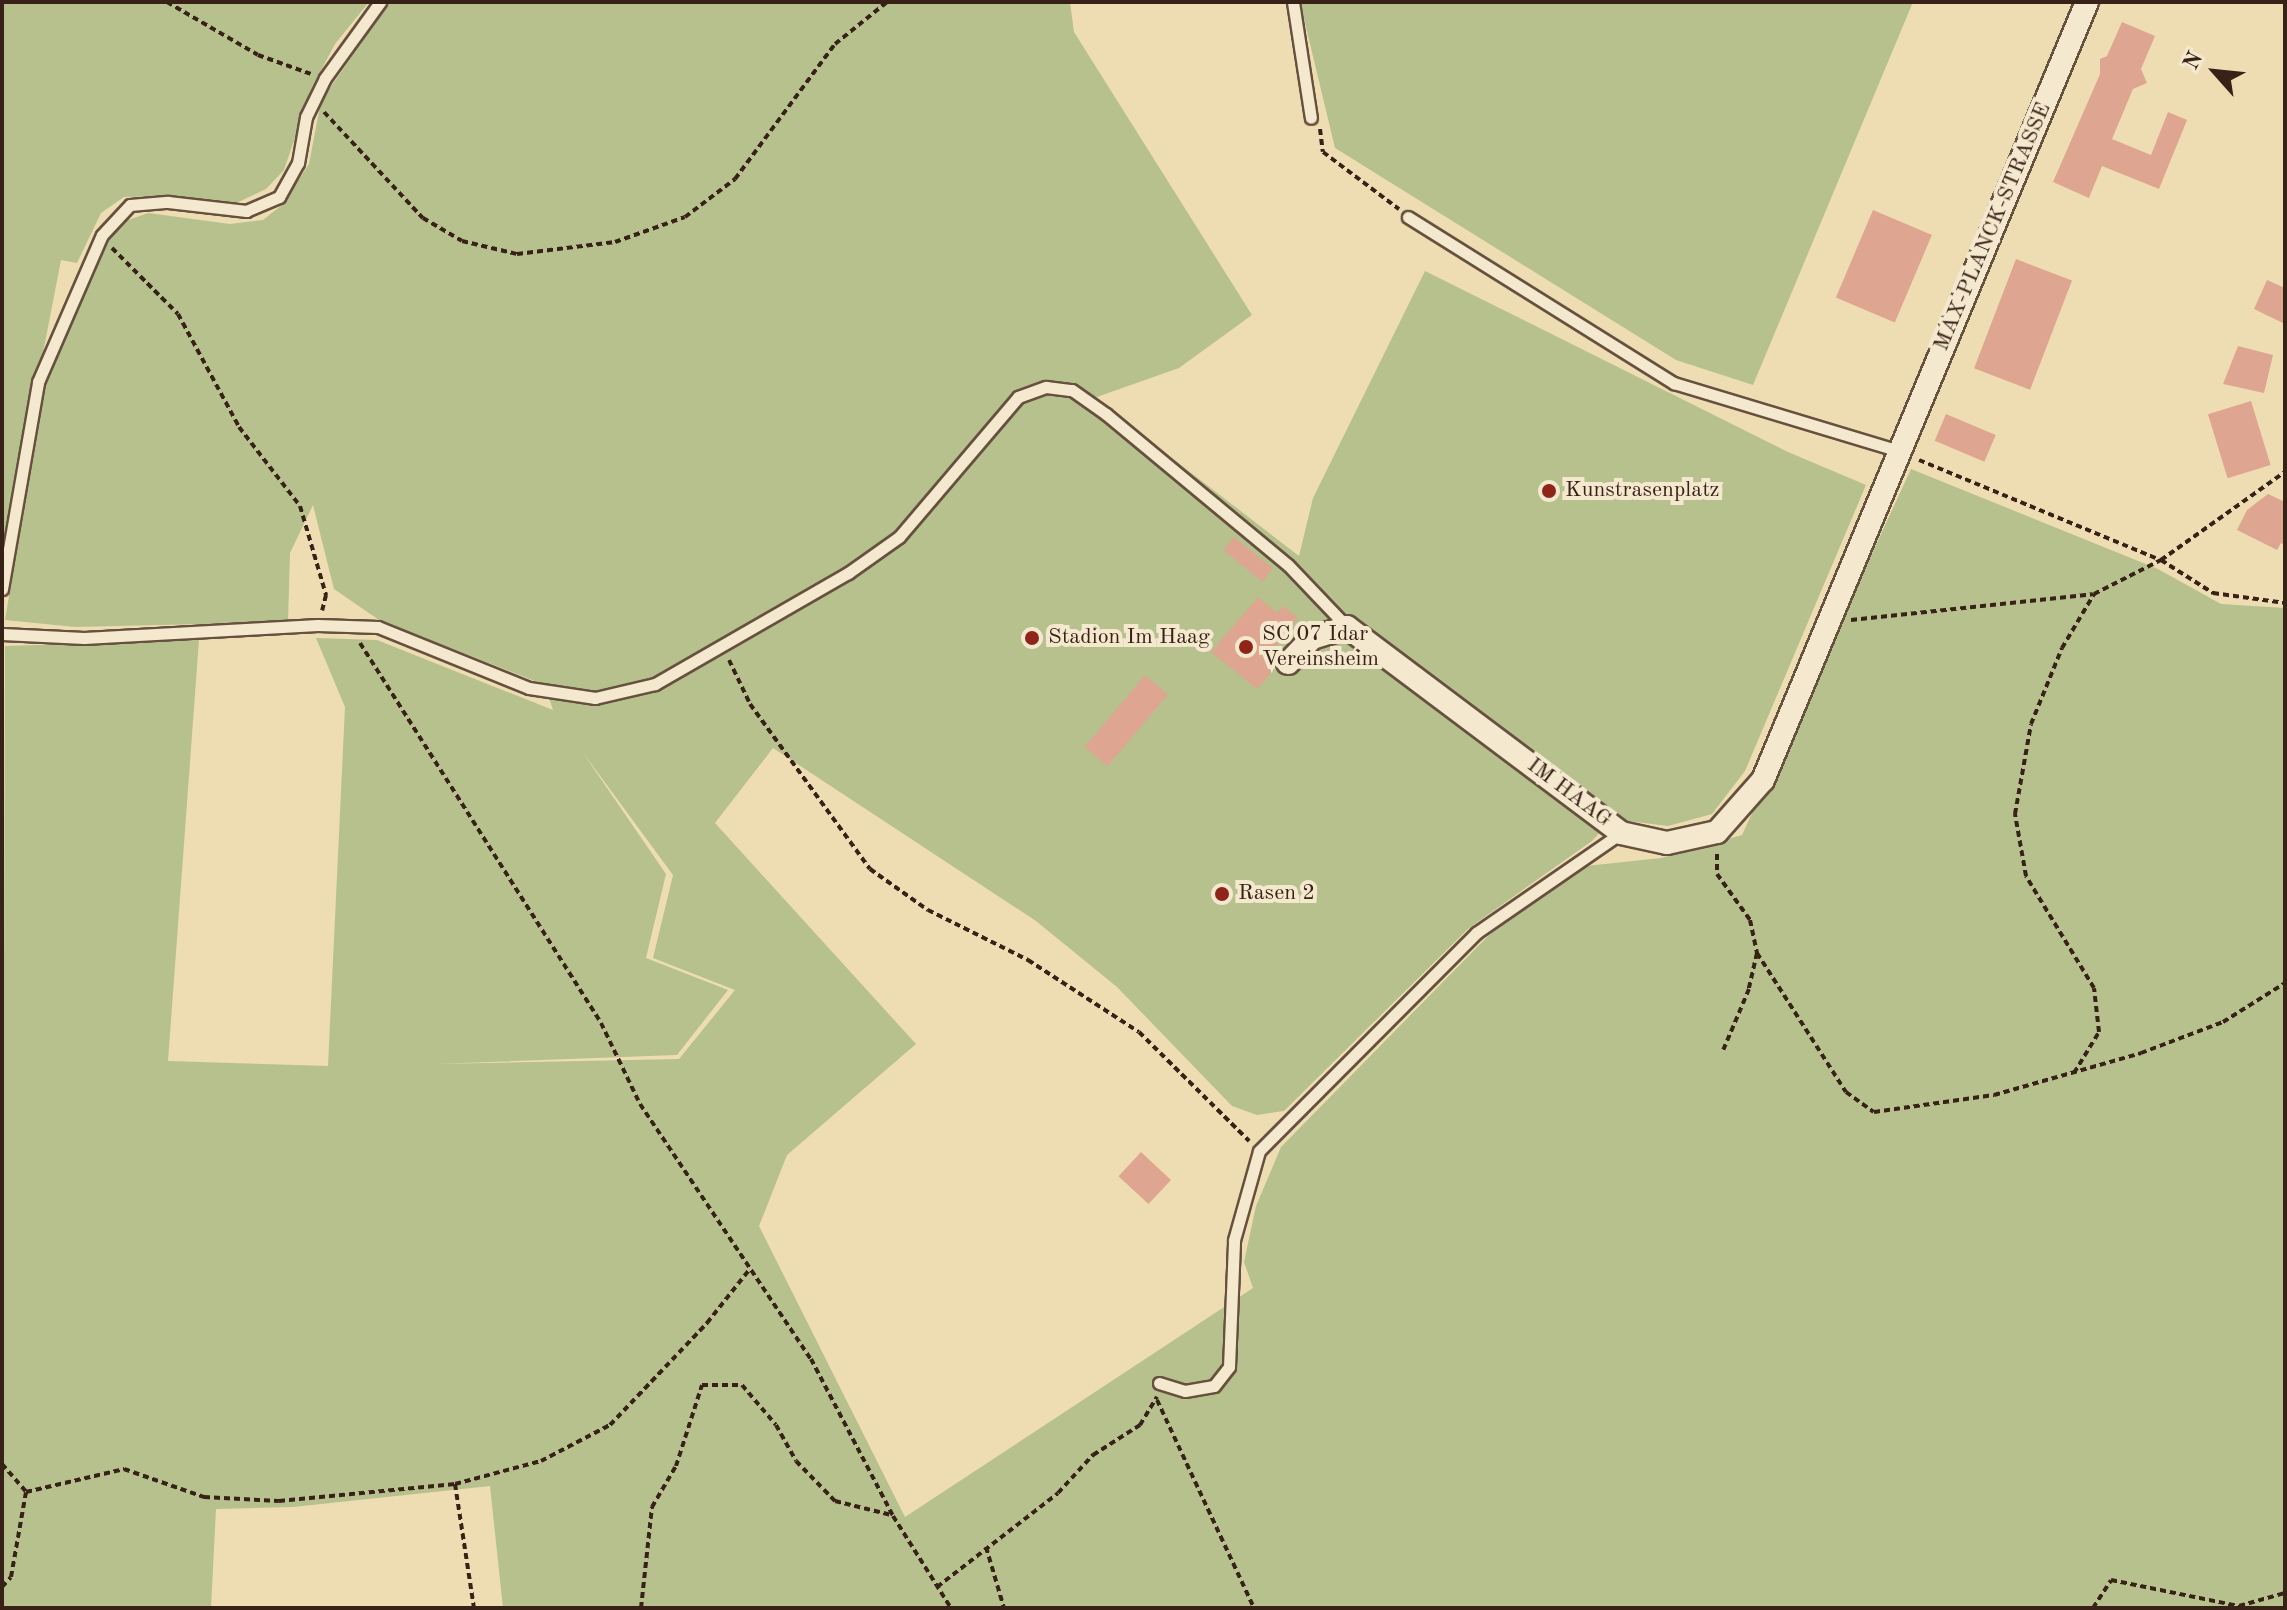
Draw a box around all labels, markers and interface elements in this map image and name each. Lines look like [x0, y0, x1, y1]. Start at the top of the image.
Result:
north arrow [2175, 32, 2255, 112]
text: N [2180, 49, 2207, 74]
street label: MAX-PLANCK-STRASSE [1929, 99, 2057, 355]
place label: Kunstrasenplatz [1565, 478, 1720, 504]
marker: Kunstrasenplatz [1540, 482, 1558, 500]
place label: SC 07 Idar Vereinsheim [1262, 621, 1379, 672]
place label: Stadion Im Haag [1048, 625, 1210, 651]
marker: Stadion Im Haag [1023, 629, 1041, 647]
marker: SC 07 Idar Vereinsheim [1237, 638, 1255, 656]
street label: IM HAAG [1522, 753, 1616, 833]
place label: Rasen 2 [1238, 881, 1315, 907]
marker: Rasen 2 [1213, 885, 1231, 903]

